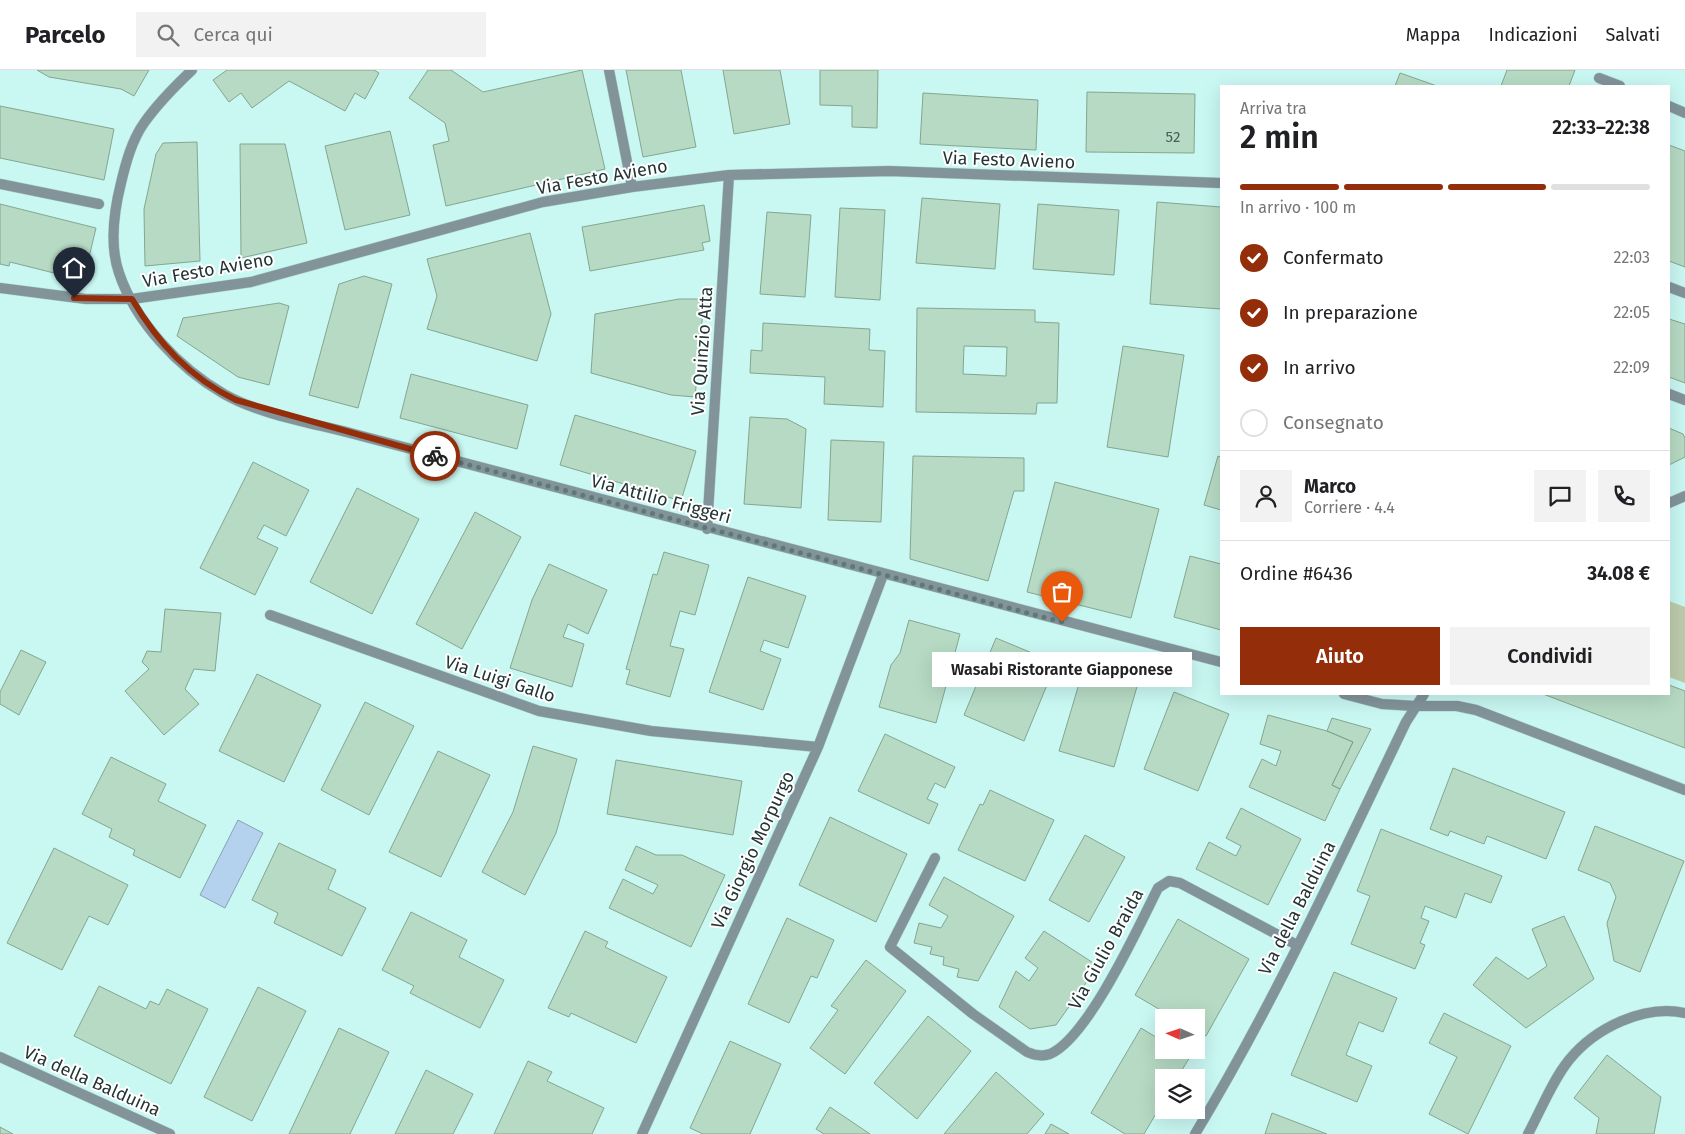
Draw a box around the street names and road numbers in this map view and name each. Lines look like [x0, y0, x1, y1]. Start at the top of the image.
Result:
street label: Via Festo Avieno [942, 147, 1076, 173]
street label: Via Festo Avieno [535, 155, 669, 199]
street label: Via Festo Avieno [141, 248, 275, 292]
street label: Via Quinzio Atta [687, 286, 717, 416]
street label: Via Attilio Friggeri [589, 470, 733, 528]
street label: Via Luigi Gallo [442, 651, 558, 707]
street label: Via Giorgio Morpurgo [707, 767, 799, 933]
street label: Via della Balduina [1254, 837, 1340, 979]
street label: Via Giulio Braida [1064, 885, 1148, 1013]
street label: Via della Balduina [20, 1041, 164, 1121]

